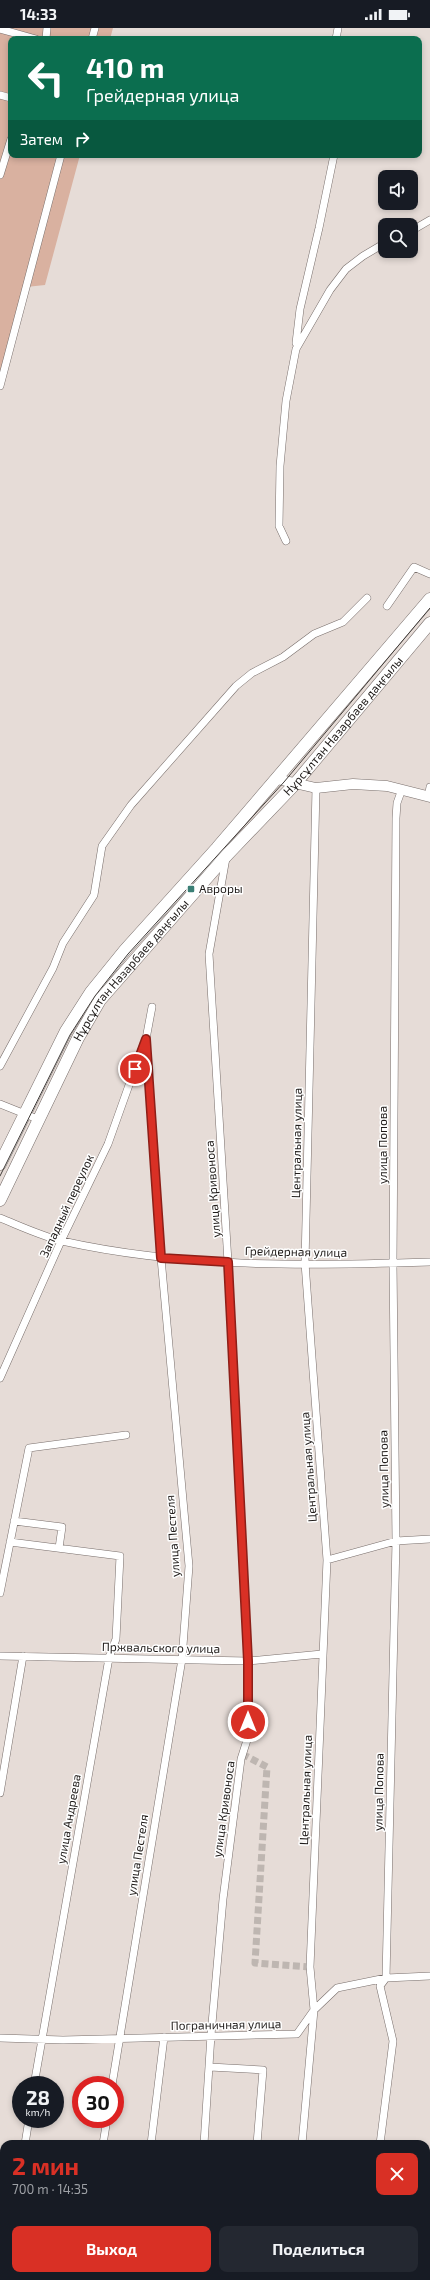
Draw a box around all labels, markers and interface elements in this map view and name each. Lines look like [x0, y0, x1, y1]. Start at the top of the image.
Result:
text: 14:33 [20, 5, 57, 23]
text: 410 m [86, 50, 164, 84]
icon: left [20, 52, 72, 104]
text: Грейдерная улица [86, 84, 239, 106]
icon: right [71, 128, 93, 150]
text: Затем [20, 130, 63, 148]
map controls [378, 170, 418, 258]
button: sound [378, 170, 418, 210]
button: search [378, 218, 418, 258]
street label: Нұрсұлтан Назарбаев даңғылы [280, 653, 405, 798]
place label: Авроры [199, 881, 243, 895]
marker: Авроры [186, 884, 196, 894]
street label: Нұрсұлтан Назарбаев даңғылы [70, 896, 191, 1043]
pin [118, 1052, 152, 1086]
icon: arrive [124, 1058, 146, 1080]
street label: Центральная улица [288, 1088, 305, 1198]
street label: улица Попова [375, 1106, 390, 1184]
street label: улица Кривоноса [202, 1140, 223, 1238]
street label: Западный переулок [36, 1151, 97, 1260]
street label: Грейдерная улица [245, 1243, 347, 1260]
street label: Центральная улица [297, 1411, 320, 1523]
street label: улица Попова [375, 1430, 392, 1508]
street label: улица Пестеля [162, 1495, 183, 1578]
street label: Пржвальского улица [102, 1639, 220, 1656]
position arrow [227, 1701, 269, 1743]
street label: Центральная улица [296, 1734, 315, 1845]
street label: улица Попова [370, 1753, 387, 1831]
street label: улица Кривоноса [209, 1760, 238, 1858]
street label: улица Андреева [53, 1773, 84, 1865]
street label: улица Пестеля [124, 1813, 151, 1897]
street label: Пограничная улица [170, 2016, 282, 2033]
speed limit sign: 30 [72, 2076, 124, 2128]
text: 28 [26, 2085, 50, 2109]
text: km/h [26, 2106, 50, 2118]
text: 2 мин [12, 2151, 79, 2180]
button: close [376, 2153, 418, 2195]
text: 700 m · 14:35 [12, 2181, 88, 2197]
button: Выход [12, 2226, 211, 2272]
button: Поделиться [219, 2226, 418, 2272]

